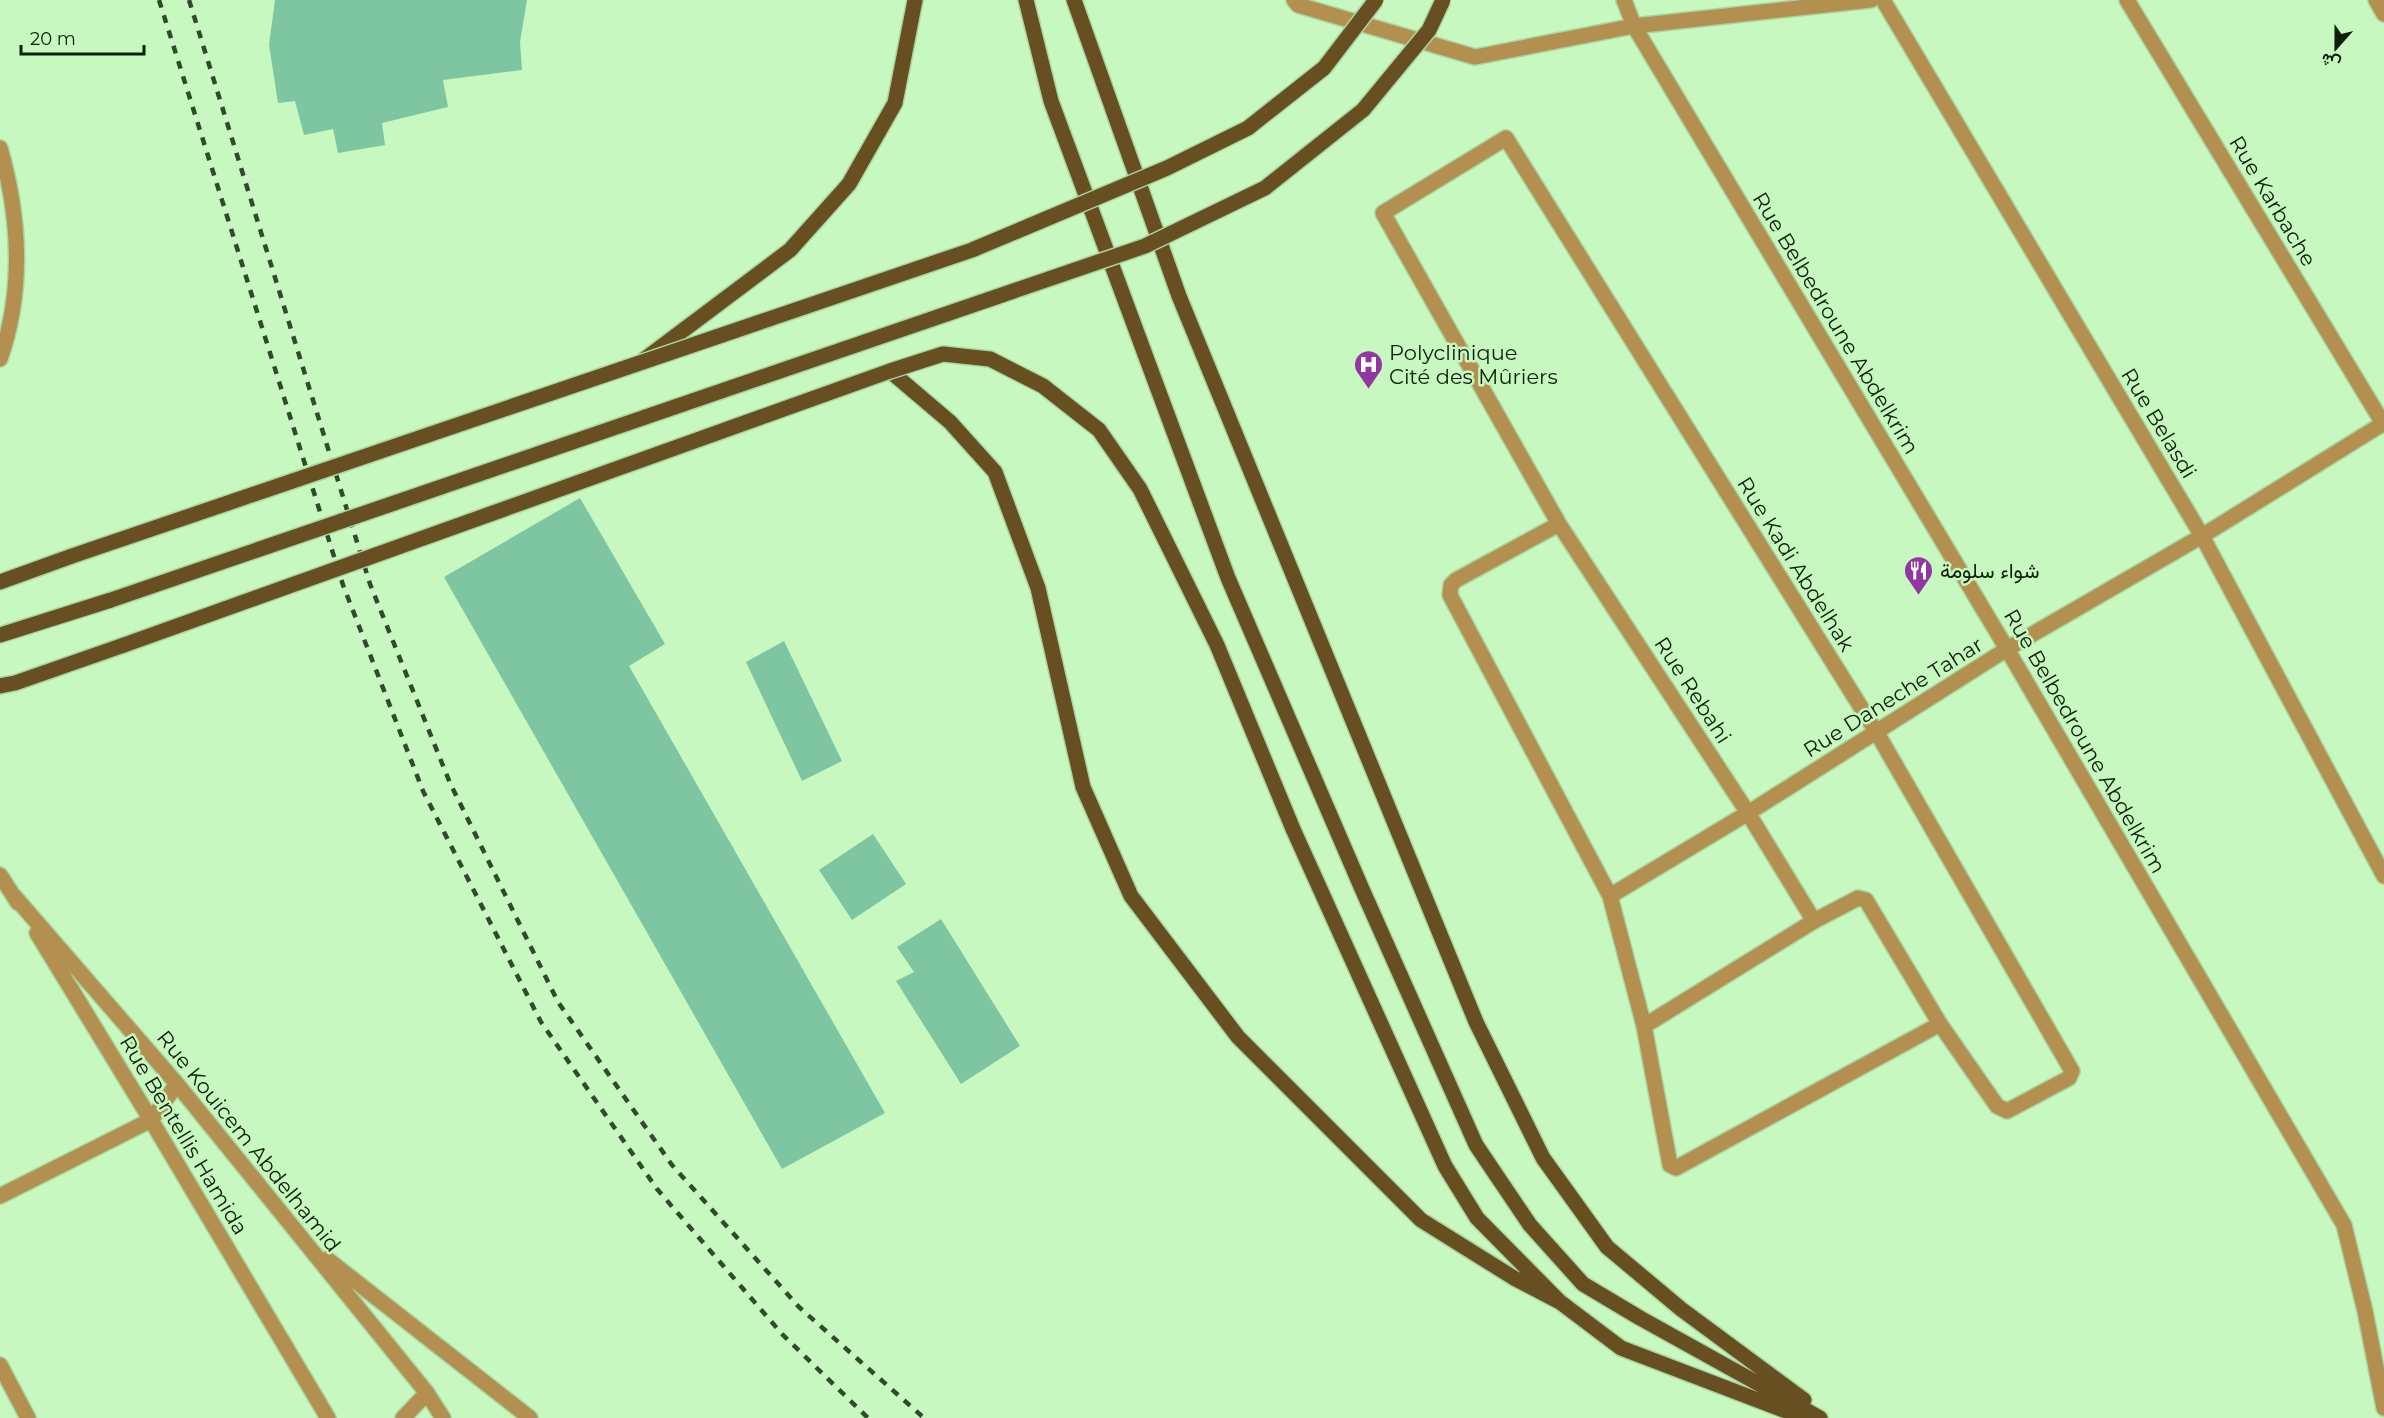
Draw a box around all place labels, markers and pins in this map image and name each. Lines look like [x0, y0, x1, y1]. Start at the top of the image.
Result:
place label: Polyclinique Cité des Mûriers [1389, 340, 1558, 389]
hospital icon: Polyclinique Cité des Mûriers [1352, 348, 1384, 390]
restaurant icon: شواء سلومة [1903, 554, 1935, 596]
place label: شواء سلومة [1940, 558, 2039, 584]

